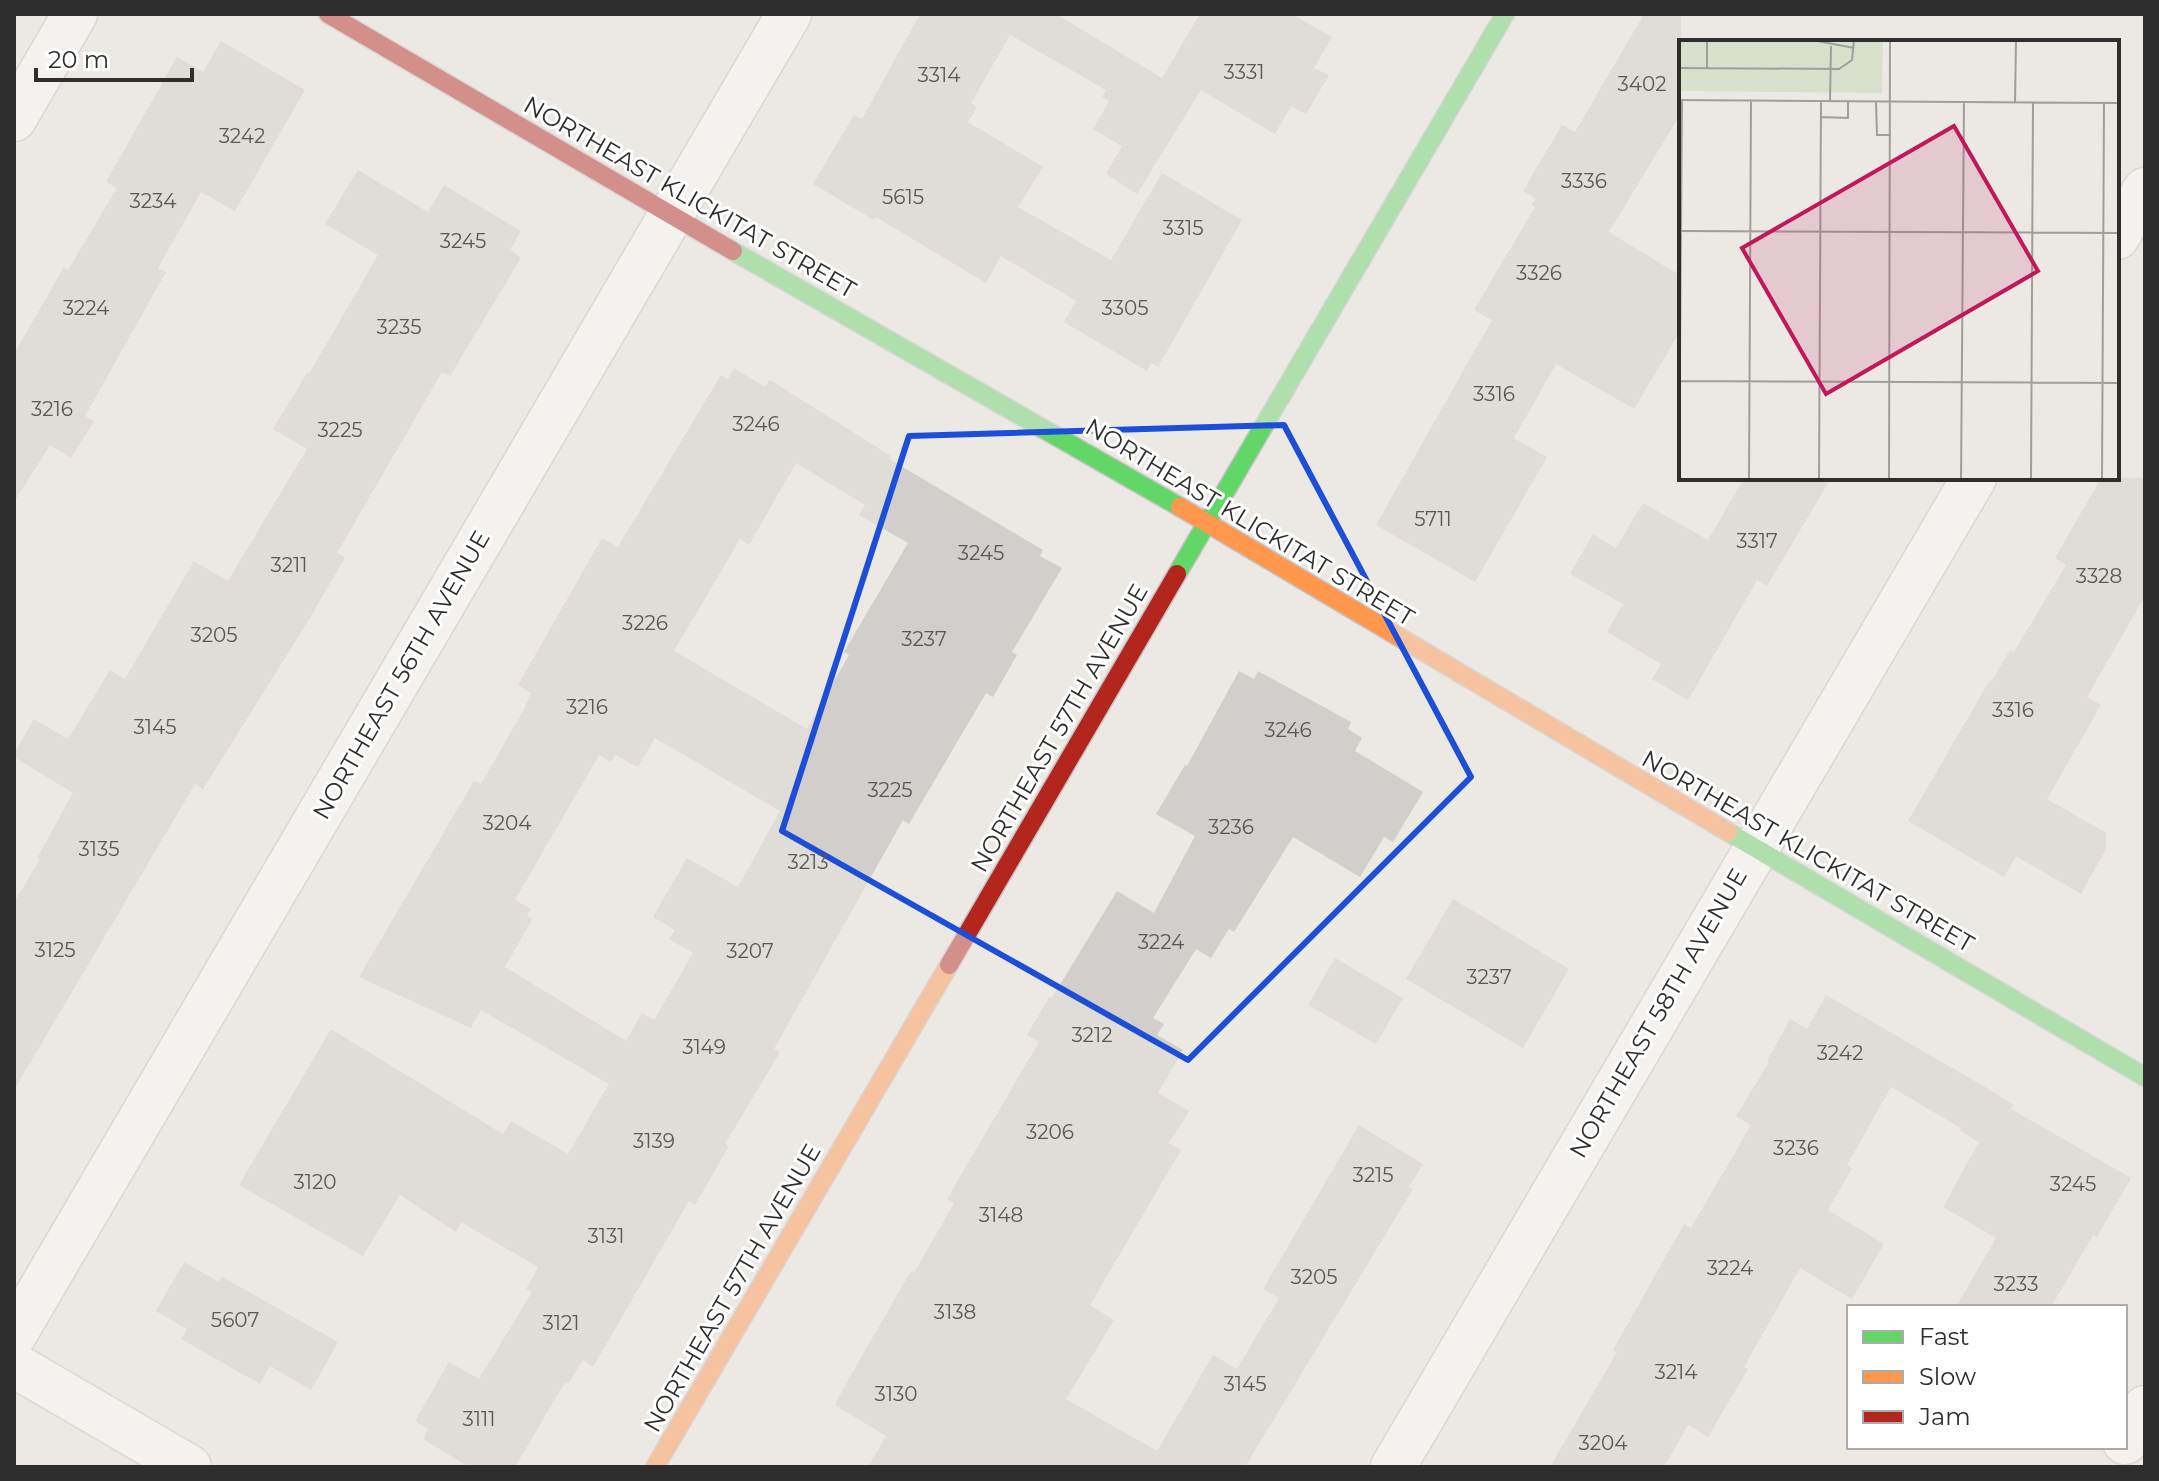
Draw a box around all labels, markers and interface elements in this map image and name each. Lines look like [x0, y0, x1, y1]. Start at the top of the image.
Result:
scale bar [36, 32, 192, 82]
inset map [1679, 40, 2119, 480]
text: 20 m [48, 45, 109, 74]
house number: 3331 [1224, 60, 1264, 84]
house number: 3314 [918, 63, 960, 87]
house number: 3402 [1617, 72, 1667, 96]
street label: NORTHEAST KLICKITAT STREET [519, 90, 861, 304]
house number: 3242 [219, 124, 265, 148]
house number: 3336 [1561, 169, 1607, 193]
house number: 5615 [882, 185, 924, 209]
house number: 3234 [129, 189, 177, 213]
house number: 3315 [1163, 216, 1204, 240]
house number: 3245 [440, 229, 486, 253]
house number: 3326 [1516, 261, 1562, 285]
house number: 3224 [63, 296, 109, 320]
house number: 3305 [1101, 296, 1149, 320]
house number: 3235 [377, 315, 421, 339]
house number: 3316 [1473, 382, 1515, 406]
house number: 3216 [31, 397, 73, 421]
house number: 3246 [732, 412, 780, 436]
street label: NORTHEAST KLICKITAT STREET [1080, 412, 1420, 632]
house number: 3225 [317, 418, 363, 442]
house number: 5711 [1414, 507, 1452, 531]
street label: NORTHEAST 56TH AVENUE [306, 525, 496, 825]
house number: 3317 [1736, 529, 1778, 553]
house number: 3245 [958, 541, 1004, 565]
house number: 3211 [271, 553, 307, 577]
house number: 3328 [2076, 564, 2122, 588]
street label: NORTHEAST 57TH AVENUE [964, 579, 1154, 877]
house number: 3226 [622, 611, 668, 635]
house number: 3205 [190, 623, 238, 647]
house number: 3237 [901, 627, 947, 651]
house number: 3216 [566, 695, 608, 719]
house number: 3316 [1992, 698, 2034, 722]
house number: 3145 [134, 715, 177, 739]
house number: 3246 [1264, 718, 1312, 742]
street label: NORTHEAST KLICKITAT STREET [1637, 744, 1979, 958]
house number: 3225 [867, 778, 913, 802]
house number: 3204 [483, 811, 531, 835]
house number: 3236 [1208, 815, 1254, 839]
house number: 3135 [79, 837, 119, 861]
house number: 3213 [787, 850, 829, 874]
street label: NORTHEAST 58TH AVENUE [1563, 863, 1753, 1163]
house number: 3224 [1138, 930, 1184, 954]
house number: 3125 [34, 938, 76, 962]
house number: 3207 [726, 939, 774, 963]
house number: 3237 [1466, 965, 1512, 989]
house number: 3212 [1071, 1023, 1113, 1047]
house number: 3149 [682, 1035, 726, 1059]
house number: 3242 [1817, 1041, 1863, 1065]
house number: 3206 [1026, 1120, 1074, 1144]
house number: 3139 [633, 1129, 675, 1153]
house number: 3236 [1773, 1136, 1819, 1160]
street label: NORTHEAST 57TH AVENUE [637, 1139, 827, 1437]
house number: 3215 [1352, 1163, 1394, 1187]
house number: 3120 [293, 1170, 337, 1194]
house number: 3245 [2050, 1172, 2096, 1196]
house number: 3148 [979, 1203, 1023, 1227]
house number: 3131 [588, 1224, 625, 1248]
house number: 3224 [1707, 1256, 1753, 1280]
house number: 3205 [1290, 1265, 1338, 1289]
house number: 3233 [1994, 1272, 2039, 1296]
house number: 3138 [934, 1300, 976, 1324]
legend [1847, 1305, 2127, 1449]
house number: 5607 [211, 1308, 259, 1332]
house number: 3121 [542, 1311, 580, 1335]
text: Fast [1919, 1322, 1970, 1351]
house number: 3214 [1655, 1360, 1697, 1384]
text: Slow [1919, 1362, 1976, 1391]
house number: 3145 [1224, 1372, 1267, 1396]
house number: 3130 [874, 1382, 918, 1406]
text: Jam [1918, 1402, 1971, 1431]
house number: 3111 [463, 1407, 495, 1431]
house number: 3204 [1579, 1431, 1627, 1455]

